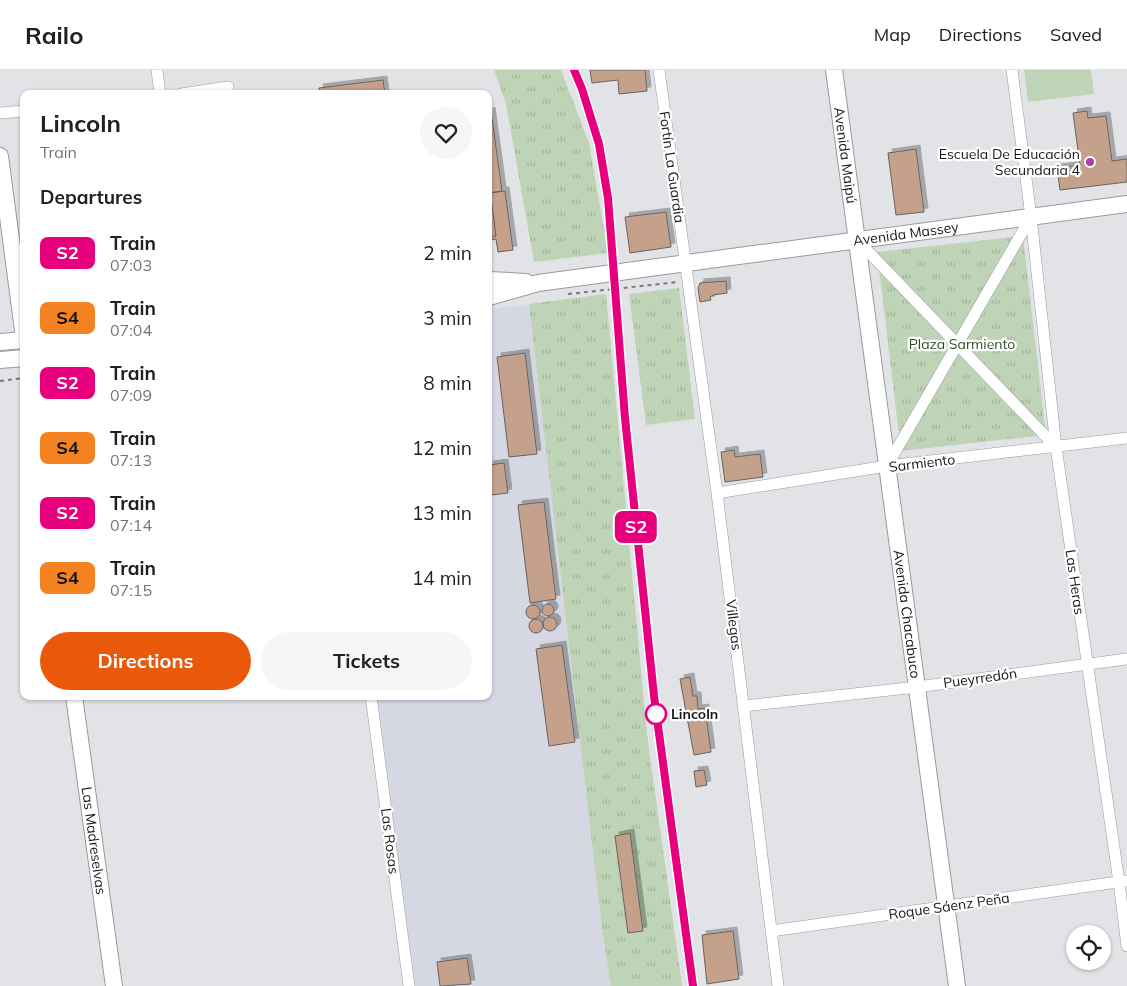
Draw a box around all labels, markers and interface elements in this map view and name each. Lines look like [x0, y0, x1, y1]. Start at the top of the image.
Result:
text: Railo [25, 20, 83, 50]
text: Map [874, 23, 911, 46]
text: Directions [939, 23, 1022, 46]
text: Saved [1050, 23, 1102, 46]
street label: Avenida Maipú [830, 106, 861, 205]
button: heart [420, 107, 472, 159]
text: Lincoln [40, 108, 121, 138]
street label: Fortín La Guardia [655, 110, 689, 224]
text: Train [40, 142, 77, 162]
place label: Escuela De Educación Secundaria 4 [939, 145, 1081, 179]
marker: Escuela De Educación Secundaria 4 [1084, 156, 1096, 168]
text: Departures [40, 185, 142, 209]
street label: Avenida Massey [852, 218, 960, 250]
text: Train [110, 231, 156, 255]
text: S2 [56, 241, 79, 264]
text: 2 min [423, 241, 472, 265]
text: 07:03 [110, 255, 152, 275]
text: Train [110, 296, 156, 320]
text: S4 [56, 306, 79, 329]
text: 3 min [423, 306, 472, 330]
text: 07:04 [110, 320, 152, 340]
park label: Plaza Sarmiento [909, 335, 1015, 353]
text: Train [110, 361, 156, 385]
text: S2 [56, 371, 79, 394]
text: 8 min [423, 371, 472, 395]
text: 07:09 [110, 385, 152, 405]
text: Train [110, 426, 156, 450]
text: S4 [56, 436, 79, 459]
text: 12 min [412, 436, 472, 460]
text: 07:13 [110, 450, 152, 470]
street label: Sarmiento [888, 450, 956, 476]
text: Train [110, 491, 156, 515]
text: S2 [56, 501, 79, 524]
text: 13 min [412, 501, 472, 525]
line badge: S2 [614, 511, 658, 543]
text: 07:14 [110, 515, 152, 535]
text: S2 [625, 515, 647, 538]
street label: Las Heras [1062, 548, 1088, 616]
street label: Avenida Chacabuco [890, 549, 925, 680]
text: Train [110, 556, 156, 580]
text: S4 [56, 566, 79, 589]
text: 14 min [412, 566, 472, 590]
text: 07:15 [110, 580, 152, 600]
street label: Villegas [722, 599, 746, 652]
button: Directions [40, 632, 251, 690]
button: Tickets [261, 632, 472, 690]
street label: Pueyrredón [942, 664, 1018, 692]
marker: Lincoln [645, 703, 667, 725]
place label: Lincoln [671, 705, 718, 723]
street label: Las Madreselvas [78, 786, 110, 896]
street label: Las Rosas [377, 807, 403, 875]
street label: Roque Sáenz Peña [887, 889, 1011, 923]
map controls [1066, 925, 1111, 970]
button: locate [1066, 925, 1111, 970]

